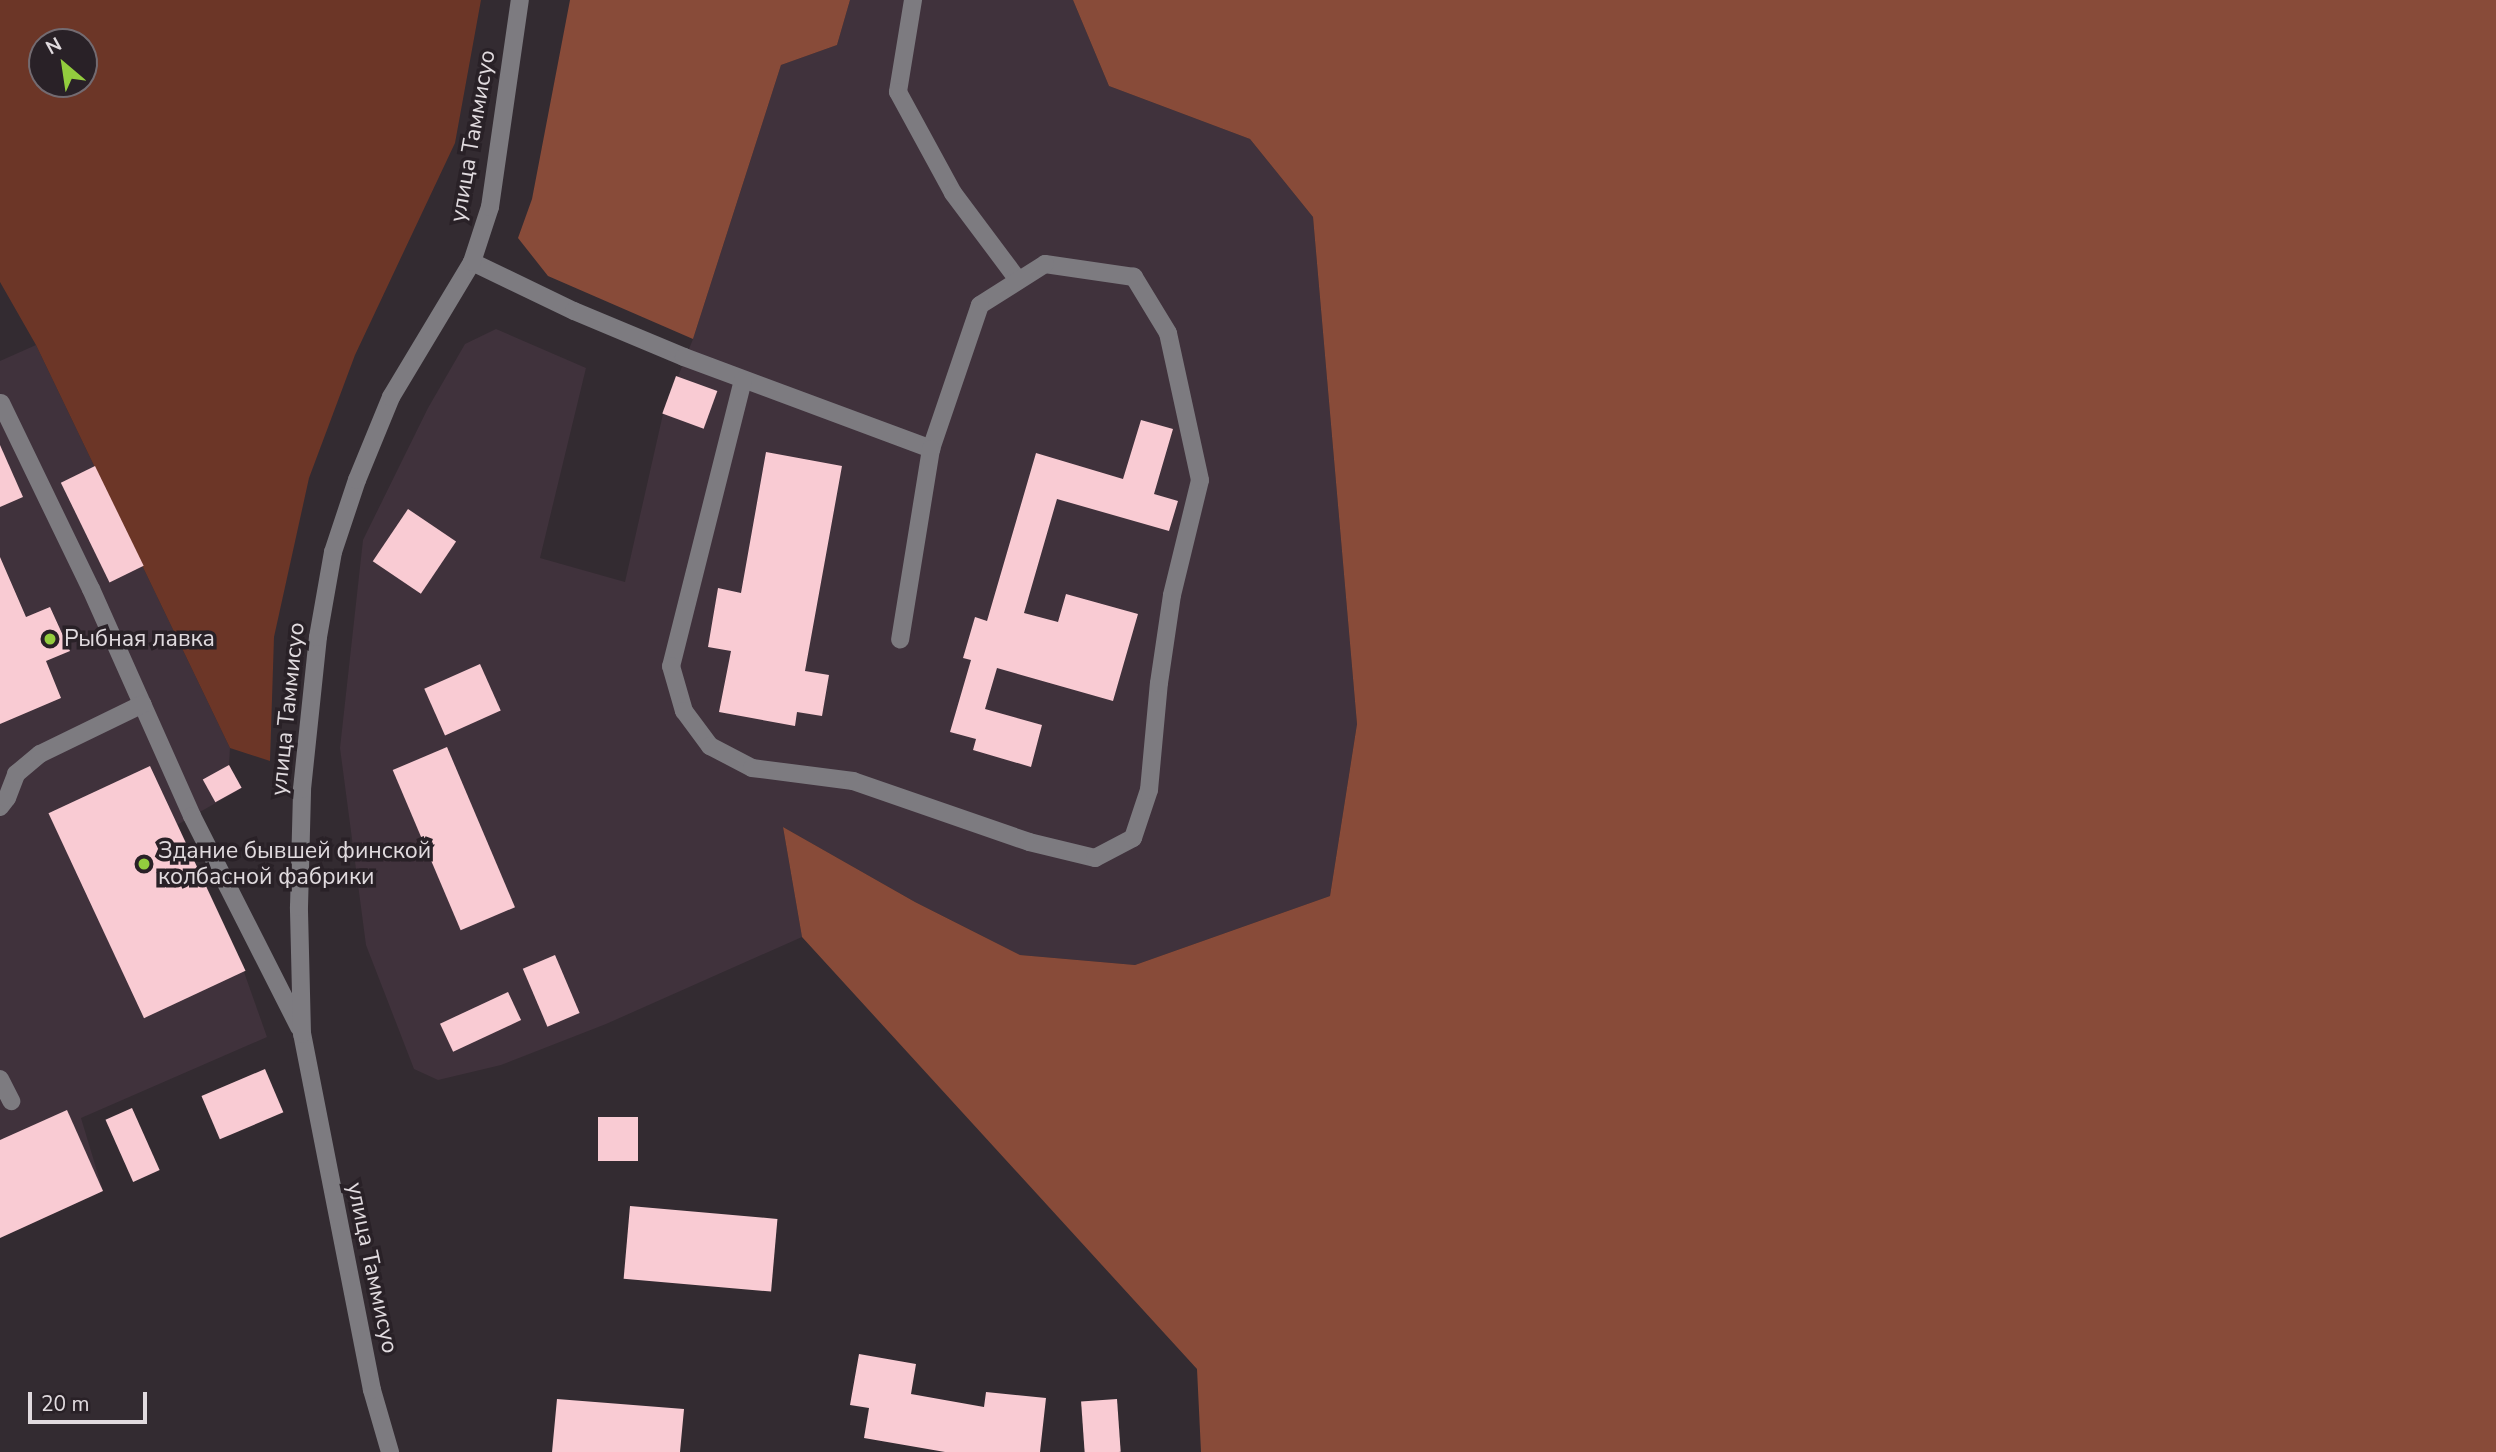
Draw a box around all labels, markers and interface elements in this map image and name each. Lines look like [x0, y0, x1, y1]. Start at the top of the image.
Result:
north arrow [28, 28, 98, 98]
text: N [41, 32, 66, 61]
street label: улица Таммисуо [444, 48, 502, 224]
street label: улица Таммисуо [265, 621, 311, 797]
place label: Рыбная лавка [64, 625, 215, 653]
marker: Рыбная лавка [42, 631, 58, 647]
place label: Здание бывшей финской колбасной фабрики [158, 837, 431, 891]
marker: Здание бывшей финской колбасной фабрики [136, 856, 152, 872]
street label: улица Таммисуо [340, 1180, 404, 1356]
scale bar [32, 1378, 150, 1422]
text: 20 m [41, 1390, 90, 1418]

